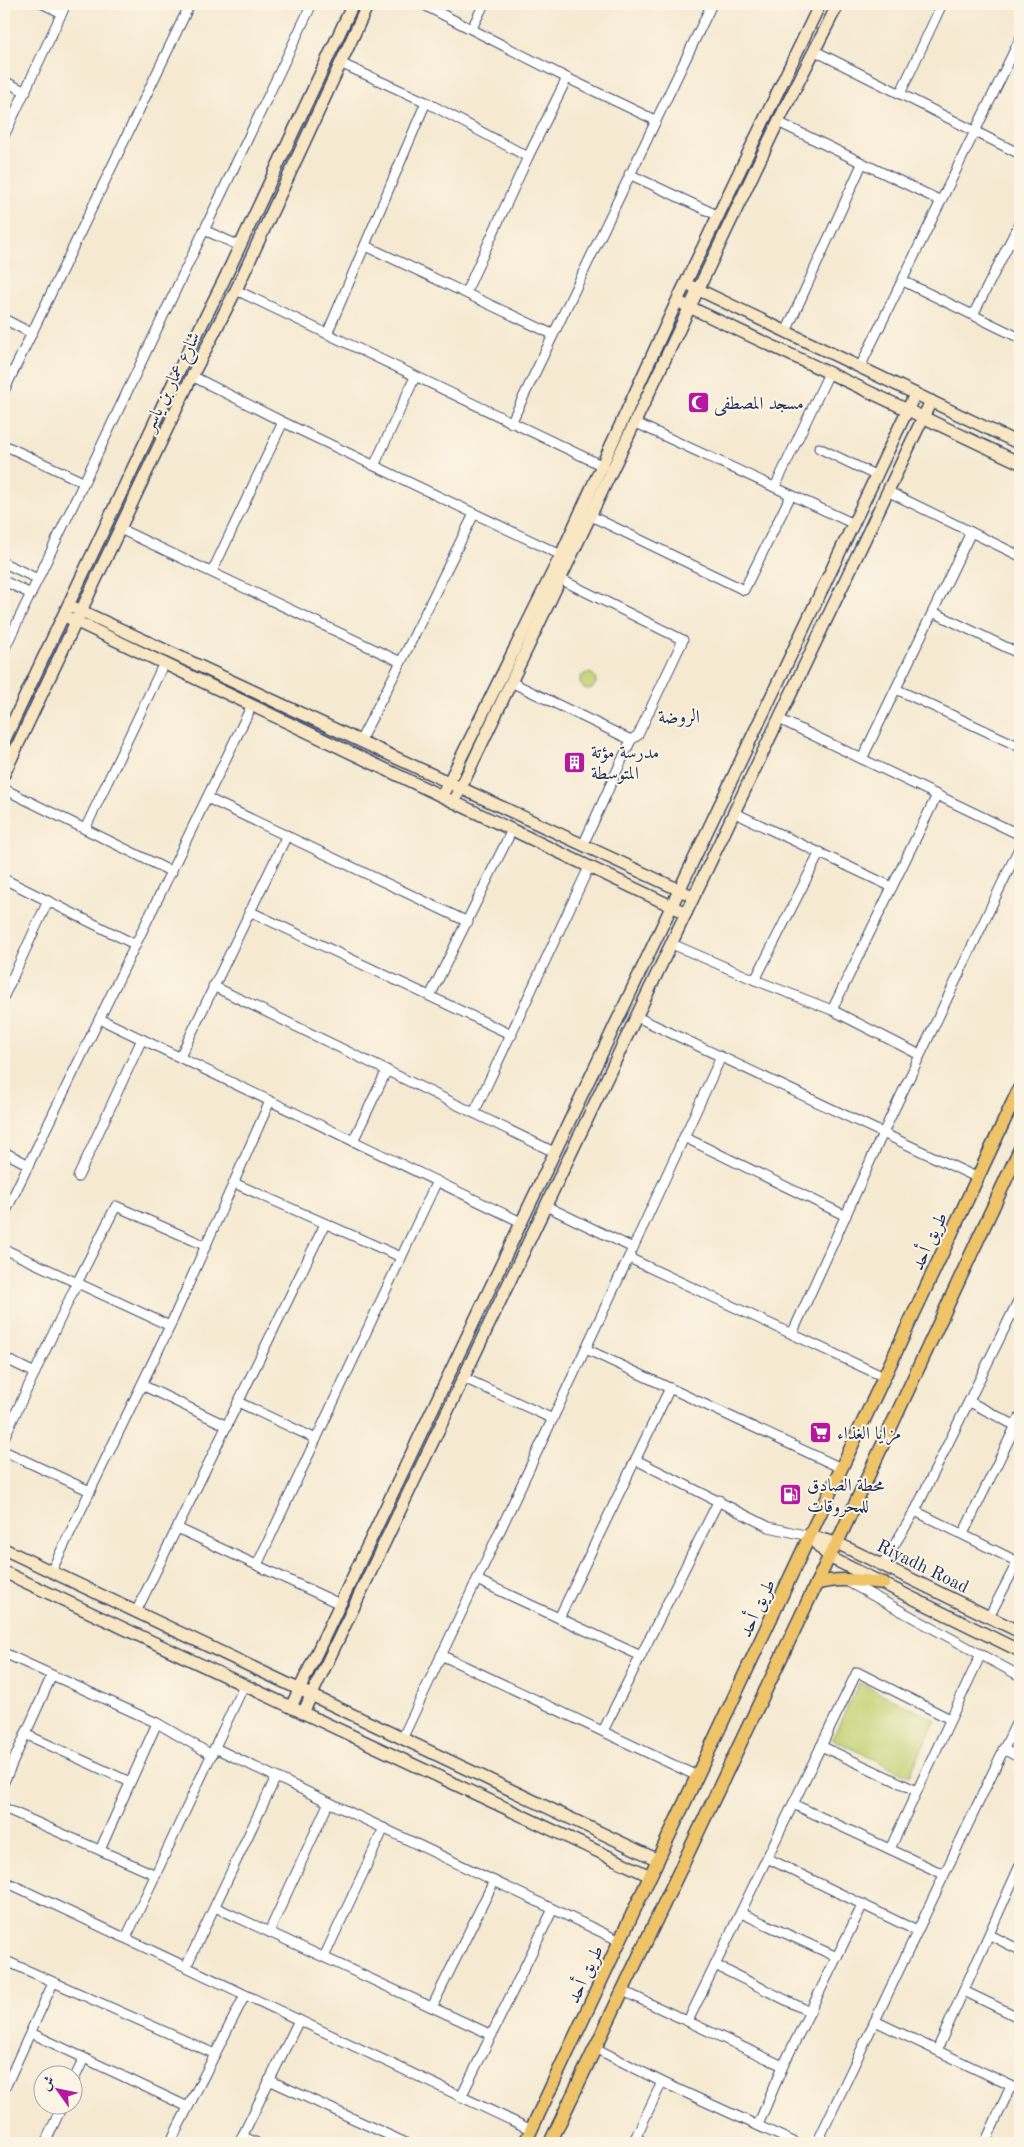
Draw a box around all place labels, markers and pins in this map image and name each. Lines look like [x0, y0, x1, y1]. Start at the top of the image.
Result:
mosque icon: مسجد المصطفى [686, 391, 710, 415]
place label: مسجد المصطفى [714, 395, 804, 416]
place label: مدرسة مؤتة المتوسطة [591, 744, 659, 784]
building icon: مدرسة مؤتة المتوسطة [563, 750, 587, 774]
supermarket icon: مزايا الغذاء [809, 1421, 833, 1445]
place label: مزايا الغذاء [837, 1425, 901, 1446]
place label: محطة الصادق للمحروقات [807, 1477, 884, 1518]
fuel station icon: محطة الصادق للمحروقات [779, 1483, 803, 1507]

